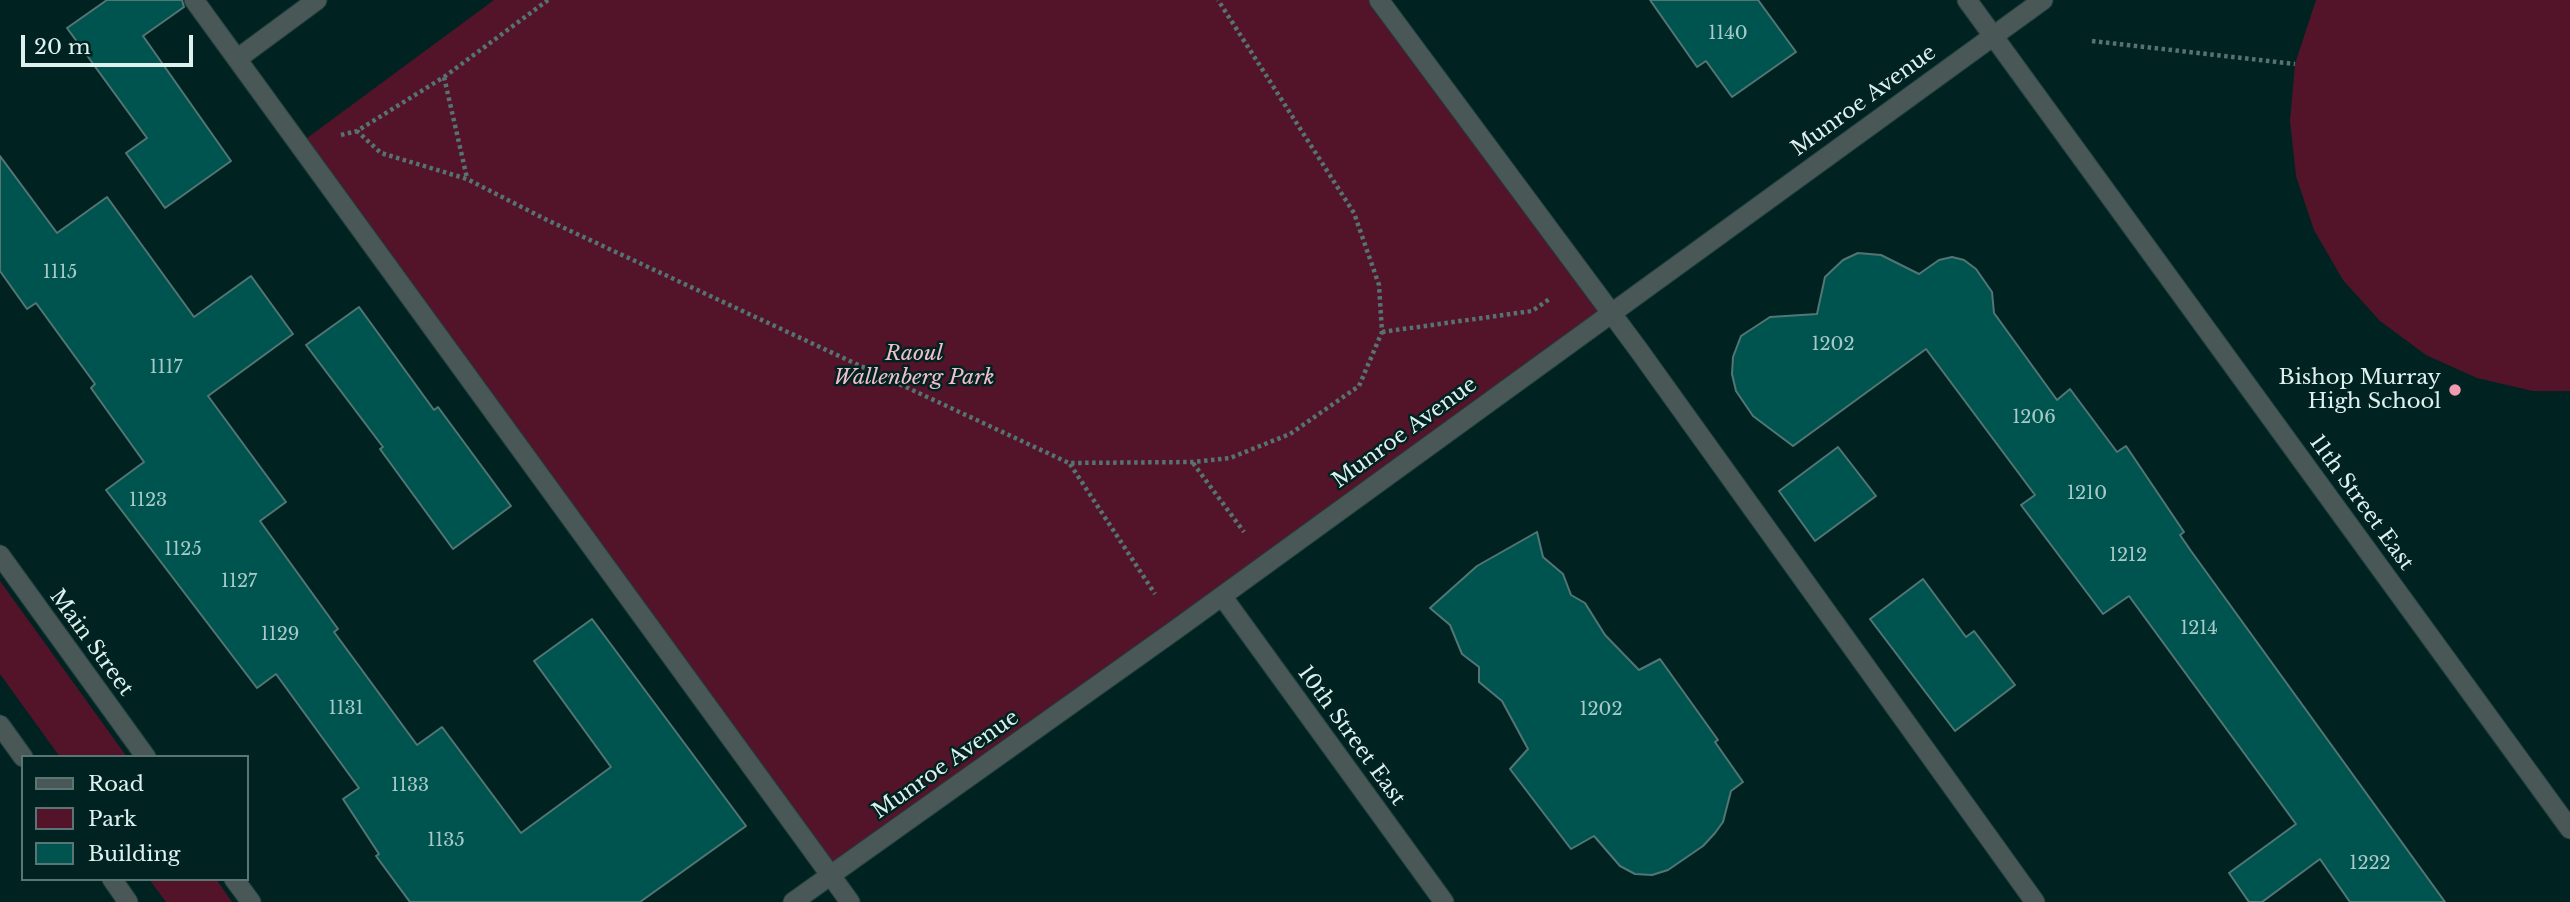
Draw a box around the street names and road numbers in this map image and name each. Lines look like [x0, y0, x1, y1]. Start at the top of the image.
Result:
street label: Munroe Avenue [1787, 40, 1941, 162]
street label: Munroe Avenue [1328, 372, 1482, 494]
street label: 11th Street East [2304, 431, 2418, 575]
street label: Main Street [44, 585, 138, 701]
street label: 10th Street East [1292, 661, 1410, 811]
street label: Munroe Avenue [868, 705, 1024, 825]

